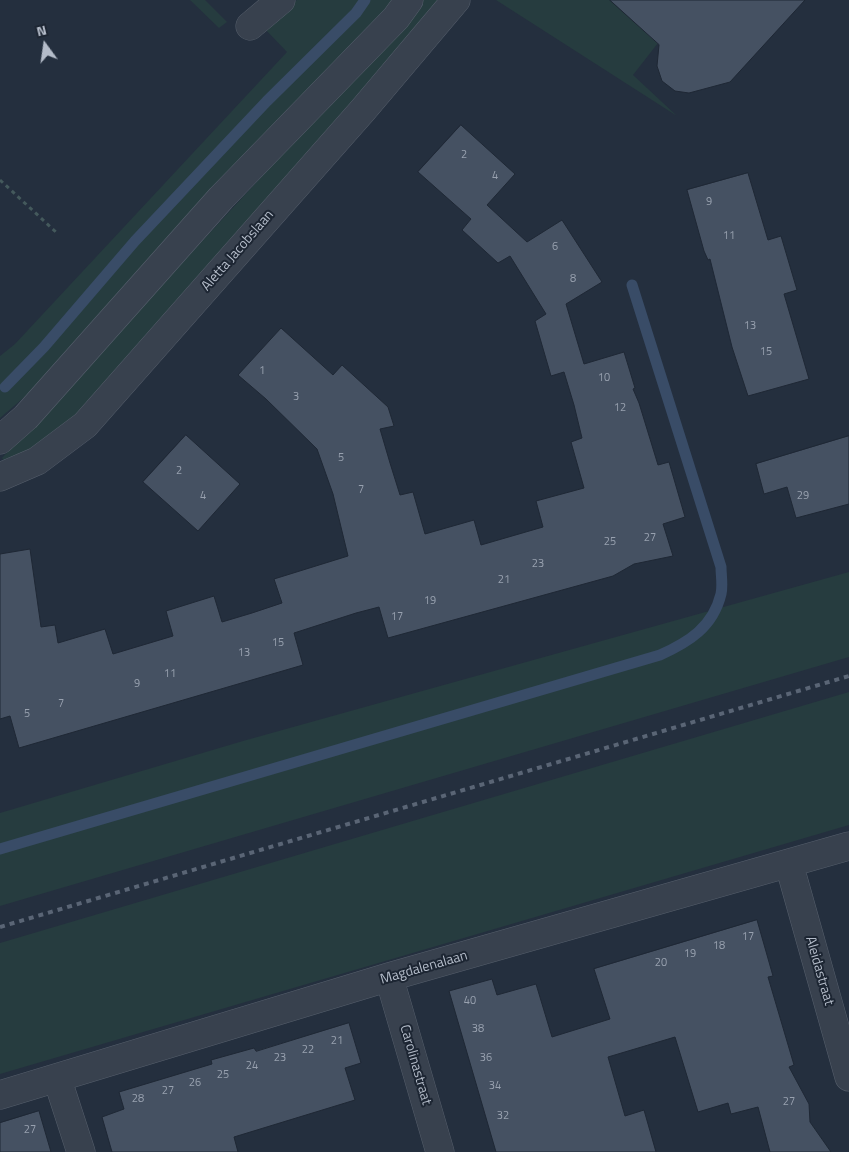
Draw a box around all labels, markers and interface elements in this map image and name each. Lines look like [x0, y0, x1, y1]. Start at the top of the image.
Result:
text: N [34, 19, 48, 41]
north arrow [20, 20, 70, 70]
house number: 2 [461, 148, 467, 162]
house number: 4 [492, 169, 498, 183]
house number: 9 [706, 195, 712, 209]
street label: Aletta Jacobslaan [198, 207, 278, 295]
house number: 11 [723, 229, 735, 243]
house number: 6 [552, 240, 558, 254]
house number: 8 [570, 272, 576, 286]
house number: 13 [744, 319, 756, 333]
house number: 15 [760, 345, 772, 359]
house number: 1 [259, 364, 265, 378]
house number: 10 [598, 371, 610, 385]
house number: 3 [293, 390, 299, 404]
house number: 12 [614, 401, 626, 415]
house number: 5 [338, 451, 344, 465]
house number: 2 [176, 464, 182, 478]
house number: 7 [358, 483, 364, 497]
house number: 4 [200, 489, 206, 503]
house number: 29 [797, 489, 809, 503]
house number: 27 [644, 531, 656, 545]
house number: 25 [604, 535, 616, 549]
house number: 23 [532, 557, 544, 571]
house number: 21 [498, 573, 510, 587]
house number: 19 [424, 594, 436, 608]
house number: 17 [391, 610, 403, 624]
house number: 15 [272, 636, 284, 650]
house number: 13 [238, 646, 250, 660]
house number: 11 [164, 667, 176, 681]
house number: 9 [134, 677, 140, 691]
house number: 7 [58, 697, 64, 711]
house number: 5 [24, 707, 30, 721]
house number: 17 [742, 930, 754, 944]
street label: Aleidastraat [801, 934, 837, 1008]
house number: 18 [713, 939, 725, 953]
house number: 19 [684, 947, 696, 961]
street label: Magdalenalaan [378, 948, 470, 988]
house number: 20 [655, 956, 667, 970]
house number: 40 [464, 994, 476, 1008]
house number: 38 [472, 1022, 484, 1036]
street label: Carolinastraat [396, 1023, 434, 1107]
house number: 21 [331, 1034, 343, 1048]
house number: 22 [302, 1043, 314, 1057]
house number: 23 [274, 1051, 286, 1065]
house number: 36 [480, 1051, 492, 1065]
house number: 24 [246, 1059, 258, 1073]
house number: 25 [217, 1068, 229, 1082]
house number: 26 [189, 1076, 201, 1090]
house number: 34 [489, 1079, 501, 1093]
house number: 27 [162, 1084, 174, 1098]
house number: 28 [132, 1092, 144, 1106]
house number: 27 [783, 1095, 795, 1109]
house number: 32 [497, 1109, 509, 1123]
house number: 27 [24, 1123, 36, 1137]

